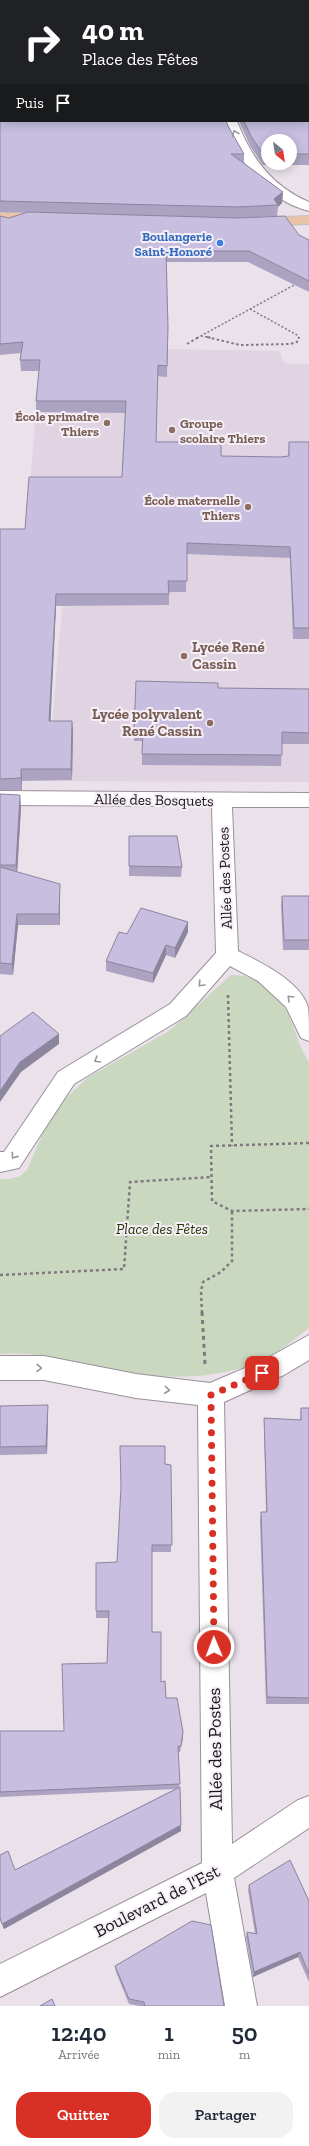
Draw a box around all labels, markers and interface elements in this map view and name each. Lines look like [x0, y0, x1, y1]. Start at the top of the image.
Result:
text: 40 m [82, 14, 144, 47]
icon: right [16, 16, 68, 68]
text: Place des Fêtes [82, 48, 198, 70]
icon: arrive [52, 92, 74, 114]
text: Puis [16, 94, 44, 112]
one-way arrow [231, 130, 239, 137]
north arrow [261, 134, 297, 170]
map controls [261, 134, 297, 170]
place label: Boulangerie Saint-Honoré [135, 229, 213, 259]
marker: Boulangerie Saint-Honoré [215, 238, 225, 248]
place label: École primaire Thiers [15, 409, 100, 439]
place label: Groupe scolaire Thiers [180, 416, 265, 446]
marker: École primaire Thiers [102, 418, 112, 428]
marker: Groupe scolaire Thiers [167, 425, 177, 435]
place label: École maternelle Thiers [144, 493, 241, 523]
marker: École maternelle Thiers [243, 502, 253, 512]
place label: Lycée René Cassin [192, 638, 265, 673]
marker: Lycée René Cassin [179, 651, 189, 661]
place label: Lycée polyvalent René Cassin [92, 705, 203, 740]
marker: Lycée polyvalent René Cassin [205, 718, 215, 728]
street label: Allée des Bosquets [94, 790, 214, 810]
street label: Allée des Postes [214, 827, 236, 929]
one-way arrow [199, 979, 206, 987]
one-way arrow [287, 995, 295, 1003]
one-way arrow [94, 1055, 101, 1062]
one-way arrow [12, 1151, 19, 1158]
park label: Place des Fêtes [116, 1220, 208, 1238]
pin [245, 1356, 279, 1390]
icon: arrive [251, 1362, 273, 1384]
one-way arrow [36, 1364, 42, 1372]
one-way arrow [164, 1385, 170, 1394]
position arrow [193, 1626, 235, 1668]
street label: Allée des Postes [203, 1687, 227, 1811]
street label: Boulevard de l'Est [90, 1860, 224, 1942]
text: 12:40 [51, 2018, 106, 2047]
text: 1 [164, 2018, 174, 2047]
text: 50 [231, 2018, 258, 2047]
text: Arrivée [58, 2047, 100, 2062]
text: min [158, 2047, 180, 2062]
text: m [239, 2047, 250, 2062]
button: Quitter [16, 2092, 151, 2138]
button: Partager [159, 2092, 293, 2138]

